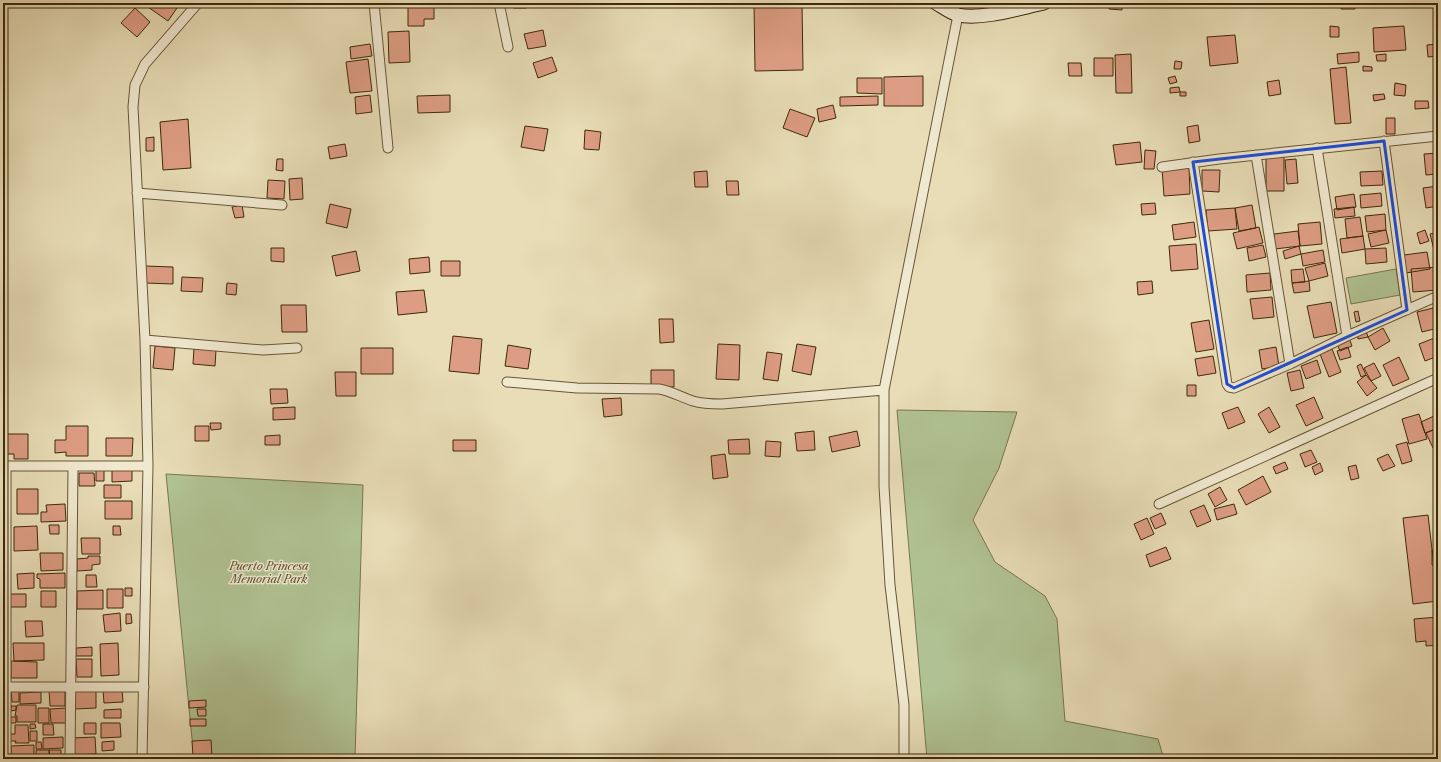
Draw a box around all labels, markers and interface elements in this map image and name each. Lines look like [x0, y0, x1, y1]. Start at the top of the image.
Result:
park label: Puerto Princesa Memorial Park [228, 559, 309, 586]

